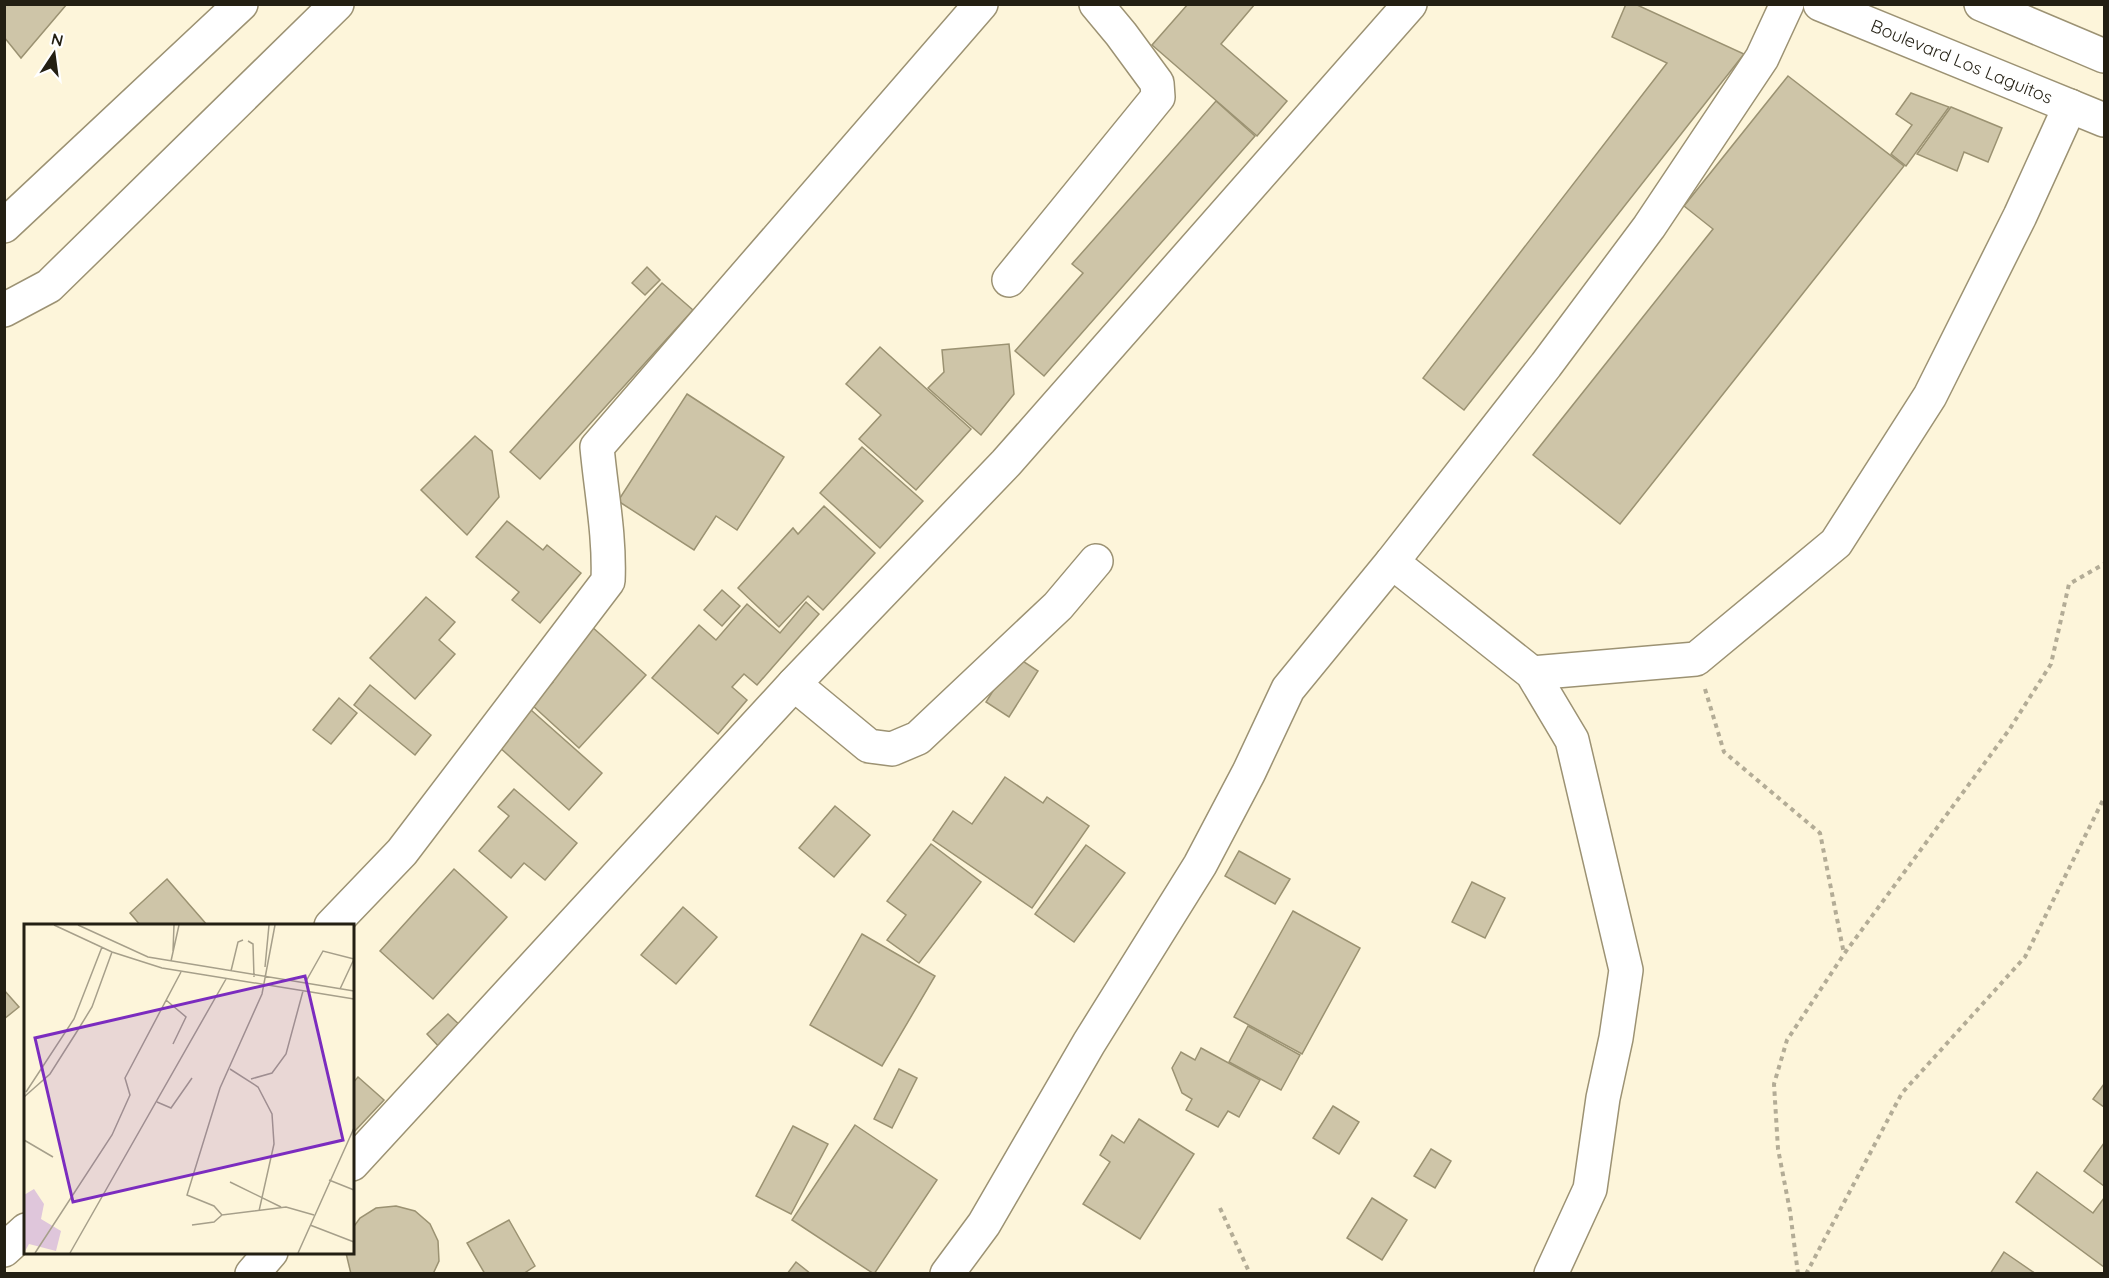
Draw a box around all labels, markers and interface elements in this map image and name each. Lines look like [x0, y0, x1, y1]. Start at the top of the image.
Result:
street label: Boulevard Los Laguitos [1867, 14, 2056, 109]
north arrow [24, 24, 84, 84]
text: N [49, 28, 65, 50]
inset map [24, 924, 354, 1254]

